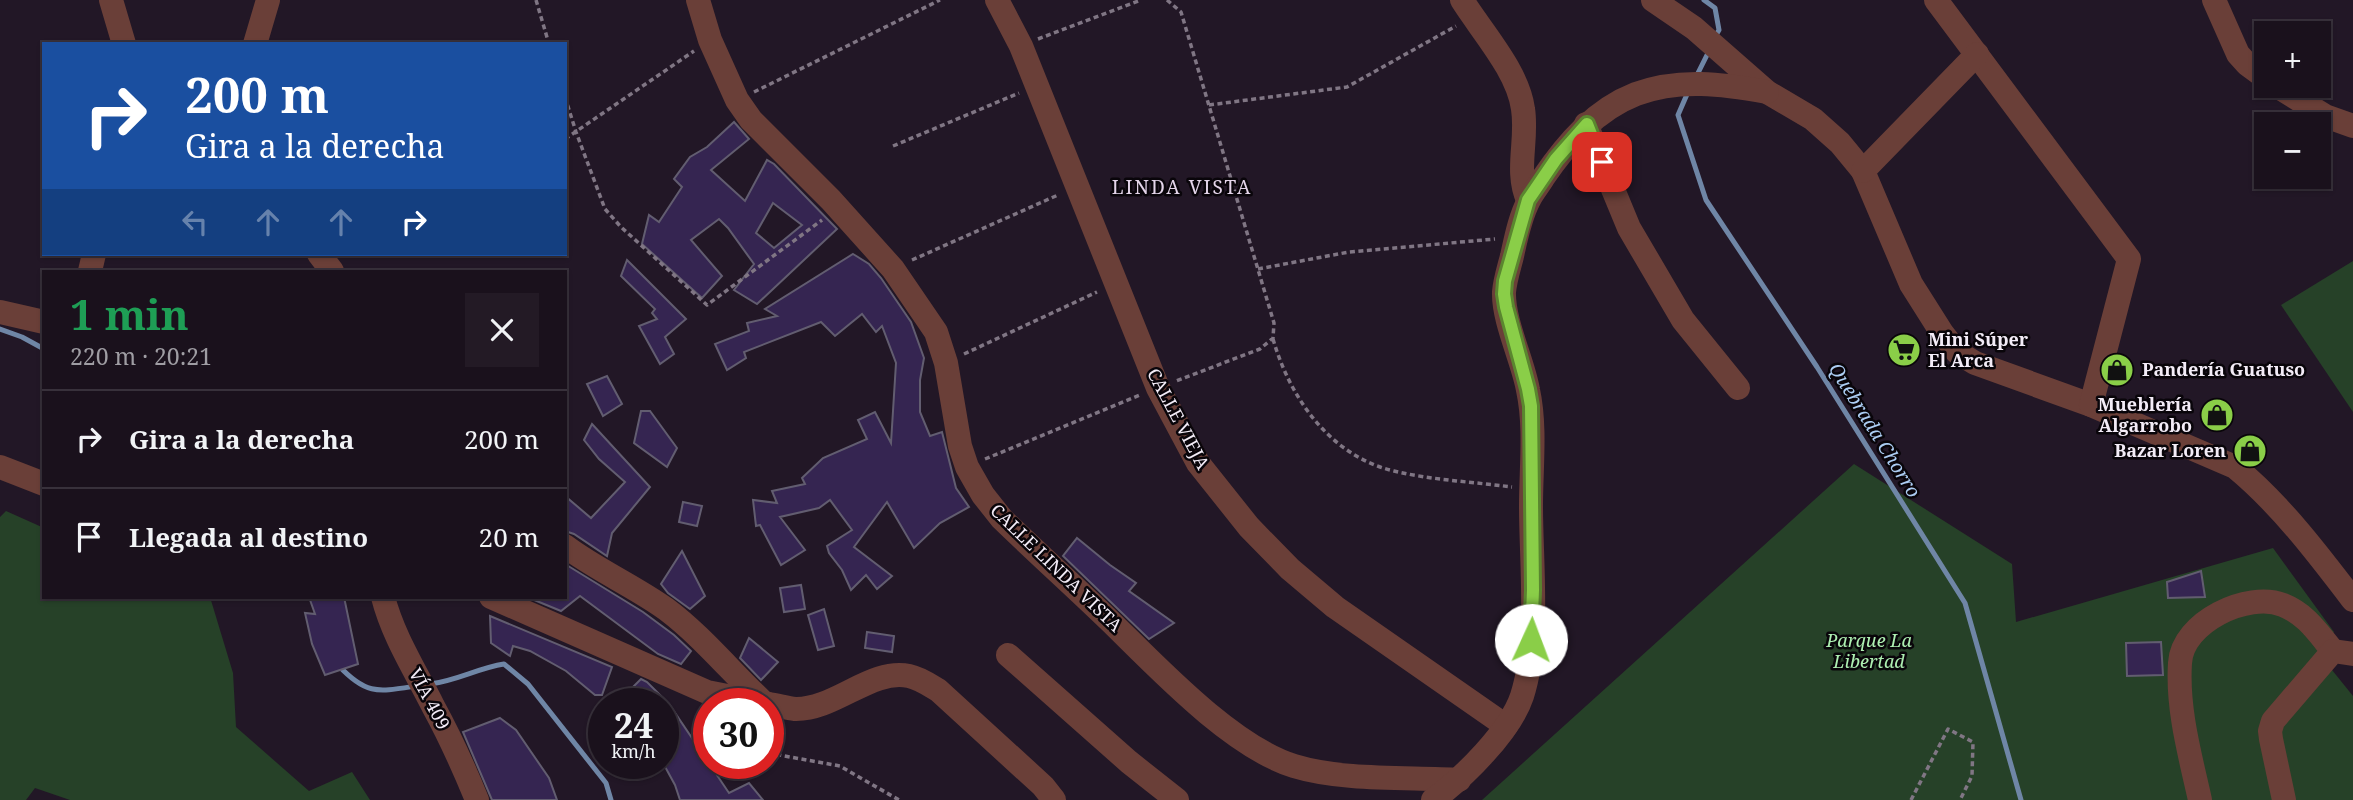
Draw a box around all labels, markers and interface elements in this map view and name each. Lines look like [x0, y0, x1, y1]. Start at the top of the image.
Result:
map controls [2254, 21, 2331, 189]
button: + [2254, 21, 2331, 98]
text: 200 m [185, 61, 329, 127]
icon: right [70, 70, 161, 161]
button: − [2254, 112, 2331, 189]
text: Gira a la derecha [185, 124, 445, 167]
pin [1572, 132, 1632, 192]
icon: arrive [1583, 143, 1621, 181]
district label: LINDA VISTA [1112, 174, 1252, 200]
icon: left [176, 203, 214, 241]
icon: ahead [249, 203, 287, 241]
icon: ahead [322, 203, 360, 241]
icon: right [395, 203, 433, 241]
text: 1 min [70, 285, 189, 342]
button: close [465, 293, 539, 367]
place label: Mini Súper El Arca [1928, 327, 2029, 372]
supermarket icon: Mini Súper El Arca [1885, 331, 1923, 369]
text: 220 m · 20:21 [70, 340, 212, 372]
shop icon: Pandería Guatuso [2098, 351, 2136, 389]
place label: Pandería Guatuso [2142, 357, 2305, 381]
water label: Quebrada Chorro [1823, 358, 1927, 502]
street label: CALLE VIEJA [1142, 364, 1216, 474]
place label: Mueblería Algarrobo [2098, 392, 2192, 437]
shop icon: Mueblería Algarrobo [2198, 396, 2236, 434]
icon: right [70, 420, 108, 458]
text: Gira a la derecha [129, 421, 354, 457]
text: 200 m [464, 421, 539, 457]
shop icon: Bazar Loren [2231, 432, 2269, 470]
place label: Bazar Loren [2114, 438, 2226, 462]
street label: CALLE LINDA VISTA [986, 498, 1128, 637]
icon: arrive [70, 518, 108, 556]
text: Llegada al destino [129, 519, 368, 555]
text: 20 m [479, 519, 539, 555]
position arrow [1494, 603, 1568, 677]
park label: Parque La Libertad [1825, 628, 1912, 673]
street label: VÍA 409 [404, 664, 456, 733]
speed limit sign: 30 [693, 688, 784, 779]
text: 24 [614, 701, 653, 748]
text: km/h [611, 739, 656, 763]

